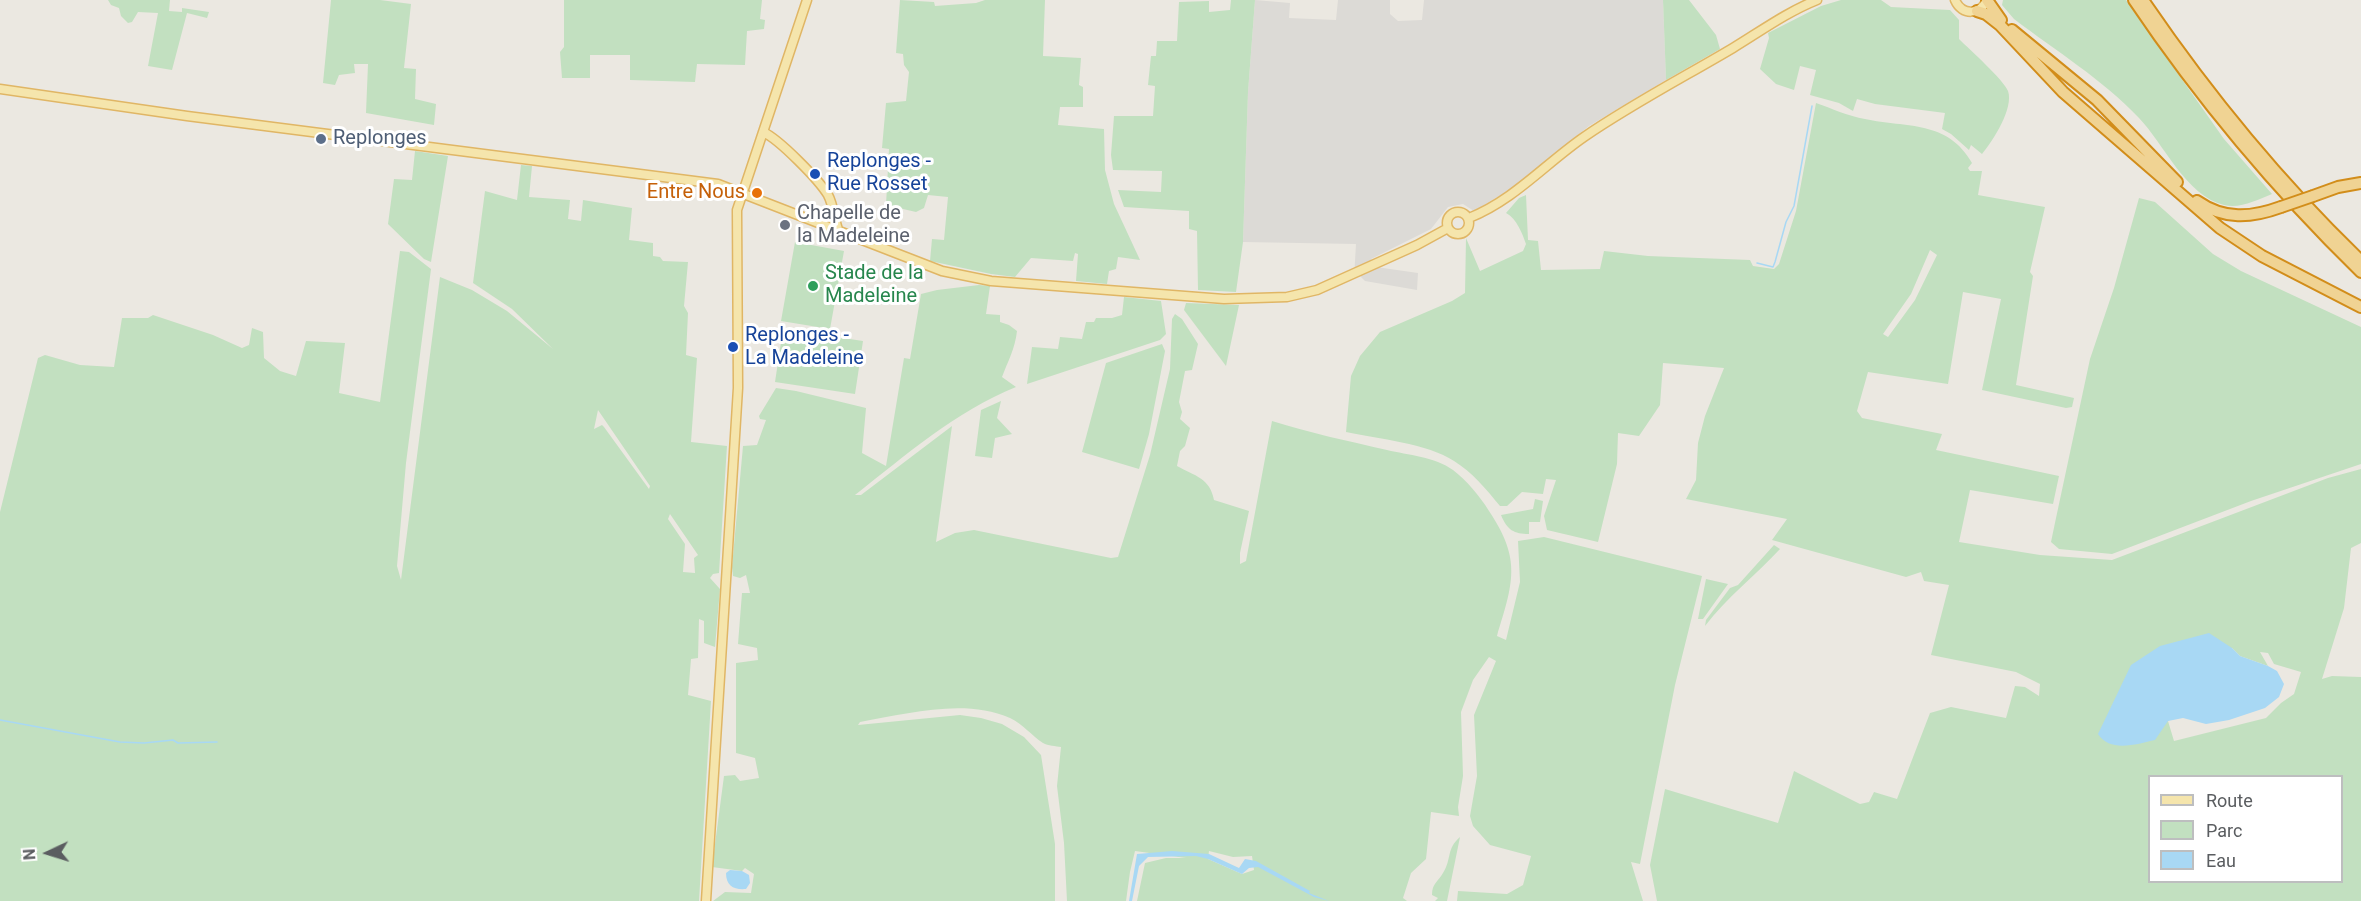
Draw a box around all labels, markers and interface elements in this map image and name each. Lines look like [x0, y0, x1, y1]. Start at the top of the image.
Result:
place label: Replonges [333, 127, 427, 151]
marker: Replonges [314, 132, 328, 146]
place label: Replonges - Rue Rosset [827, 150, 931, 197]
marker: Replonges - Rue Rosset [808, 167, 822, 181]
place label: Entre Nous [647, 181, 745, 205]
marker: Entre Nous [750, 186, 764, 200]
place label: Chapelle de la Madeleine [797, 202, 910, 249]
marker: Chapelle de la Madeleine [778, 218, 792, 232]
place label: Stade de la Madeleine [825, 262, 924, 309]
marker: Stade de la Madeleine [806, 279, 820, 293]
place label: Replonges - La Madeleine [745, 324, 864, 371]
marker: Replonges - La Madeleine [726, 340, 740, 354]
legend [2148, 775, 2343, 883]
text: Route [2206, 790, 2253, 811]
text: Parc [2206, 820, 2242, 841]
north arrow [18, 823, 78, 883]
text: N [20, 848, 39, 861]
text: Eau [2206, 850, 2236, 871]

